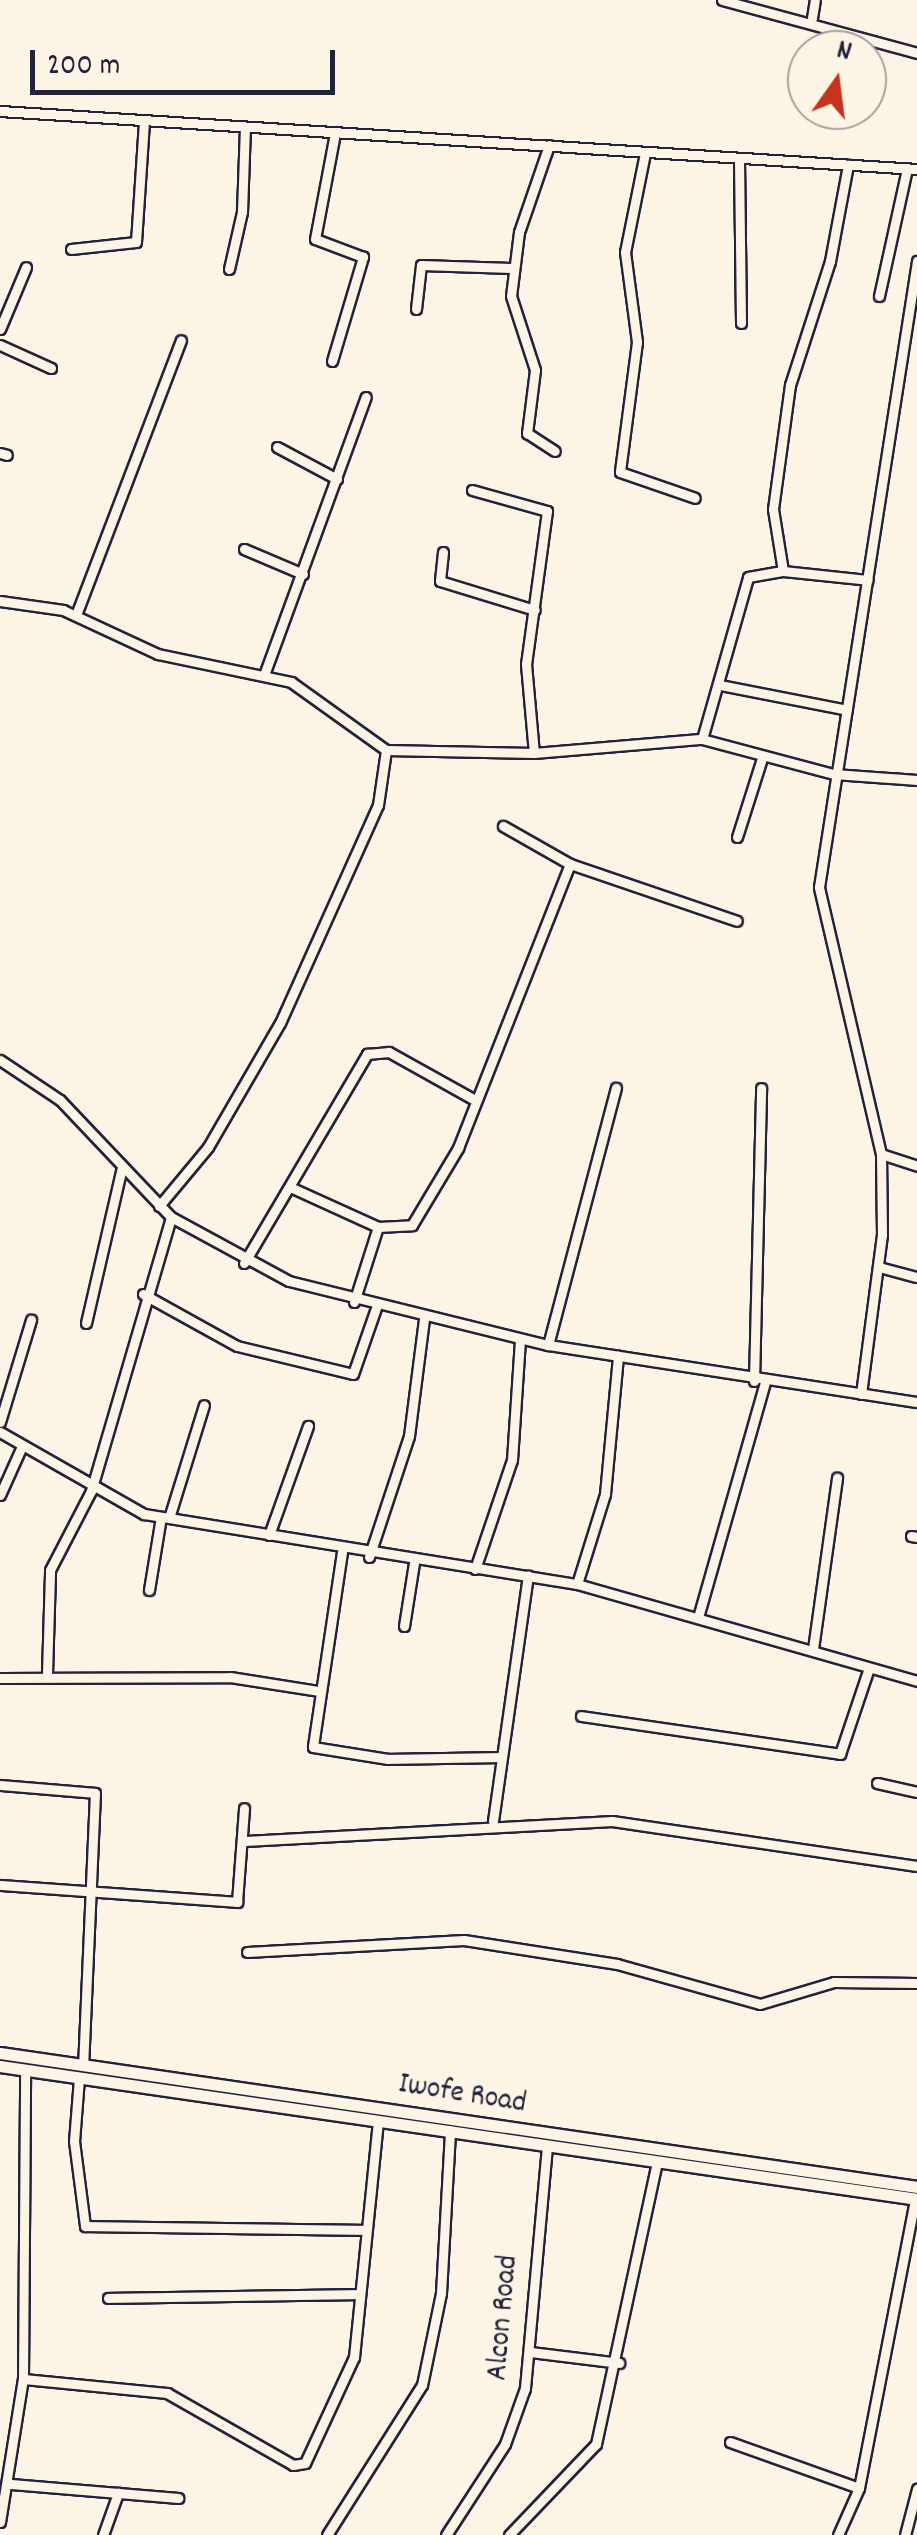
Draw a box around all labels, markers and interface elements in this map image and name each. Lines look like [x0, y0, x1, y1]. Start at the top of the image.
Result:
scale bar [35, 30, 340, 92]
north arrow [787, 30, 887, 130]
text: N [832, 32, 855, 74]
text: 200 m [47, 46, 120, 89]
street label: Iwofe Road [396, 2068, 528, 2124]
street label: Alcon Road [482, 2254, 528, 2382]

